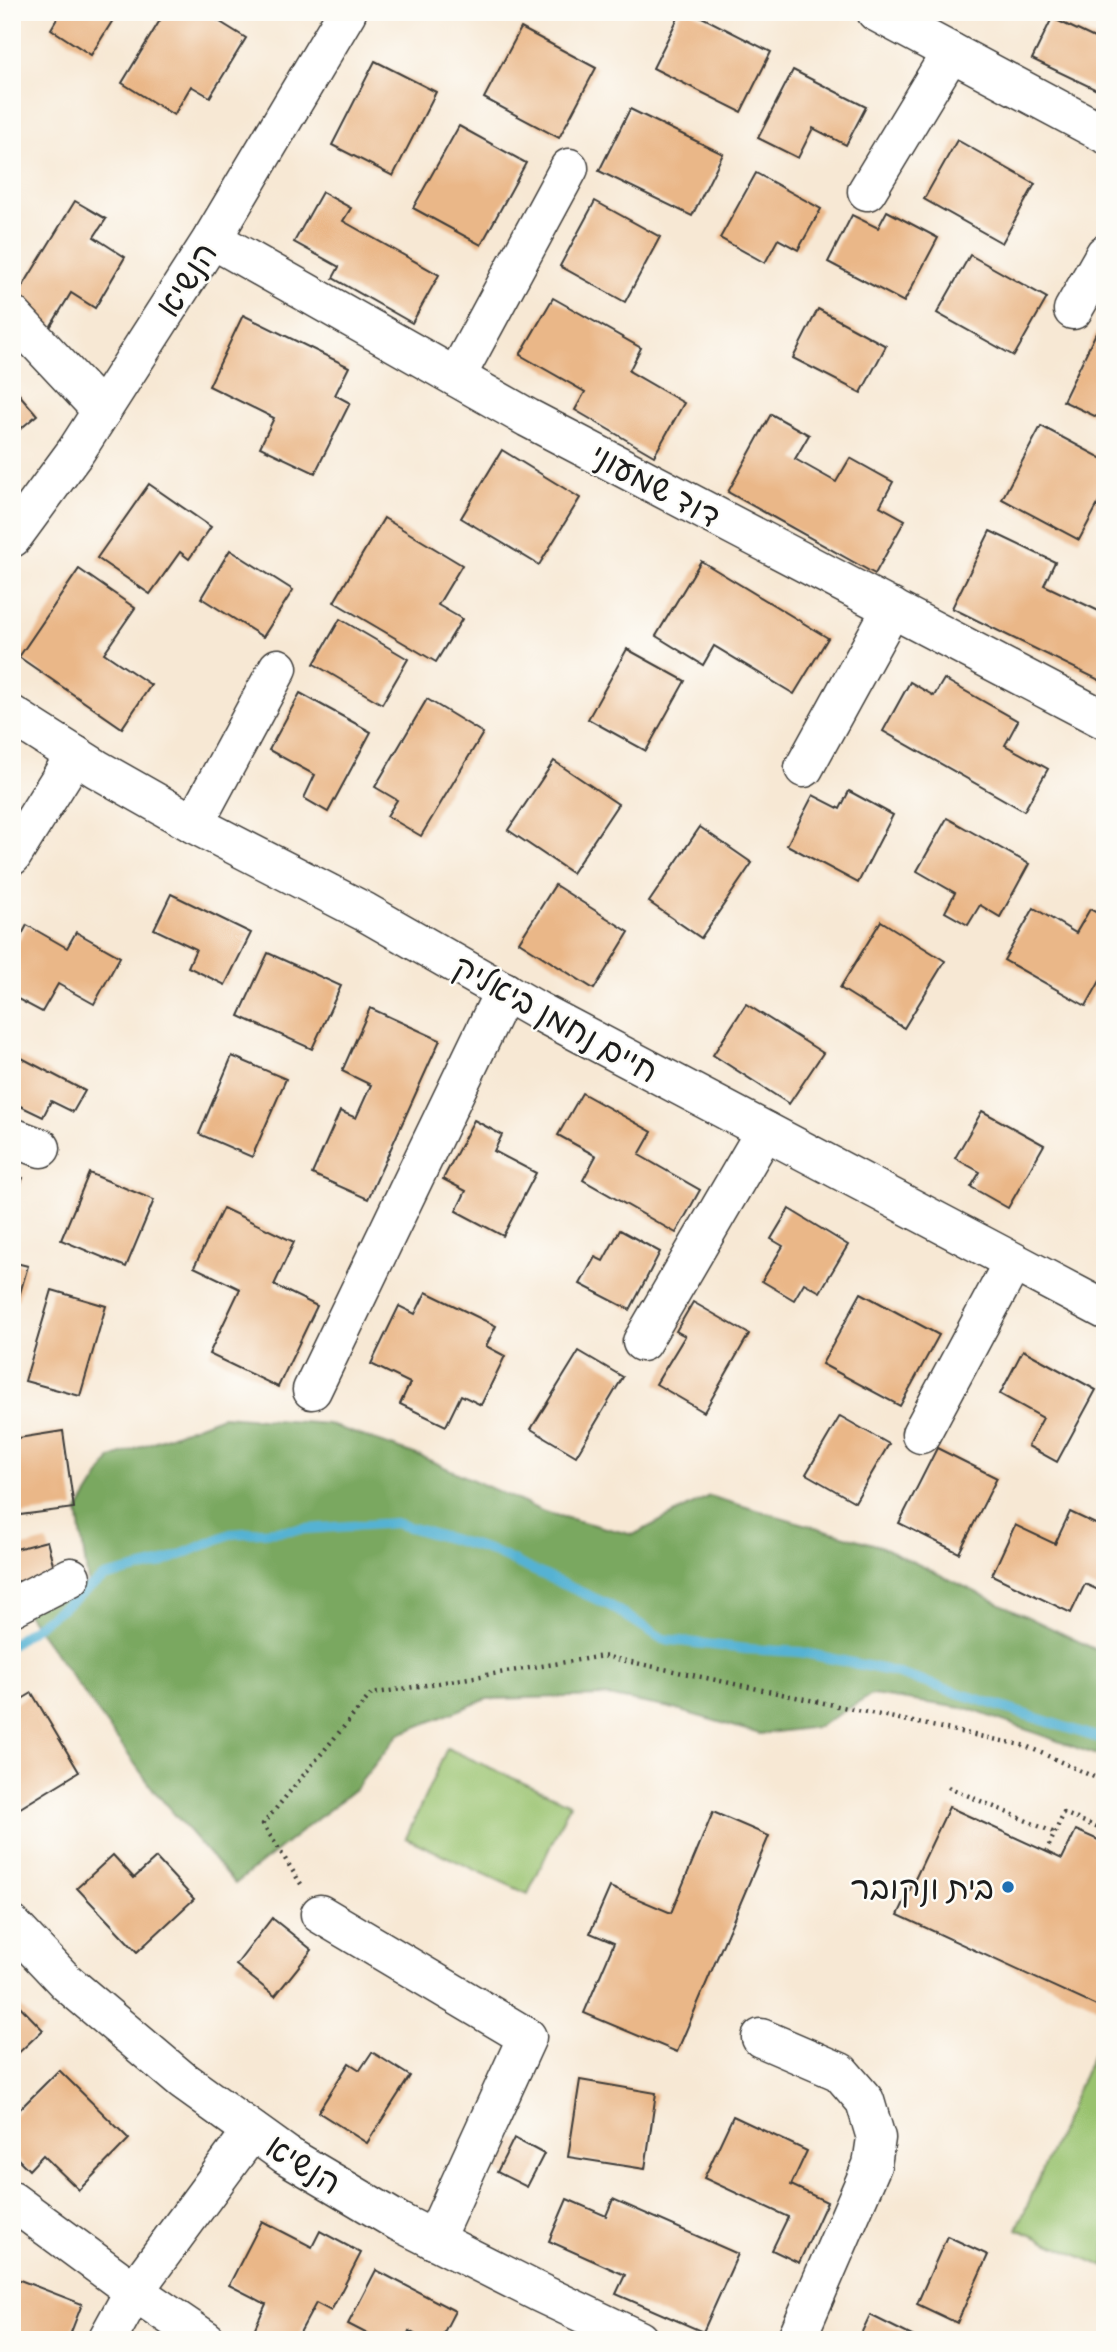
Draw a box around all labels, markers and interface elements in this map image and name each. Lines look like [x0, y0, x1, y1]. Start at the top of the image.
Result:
street label: הנשיא [147, 234, 227, 325]
street label: דוד שמעוני [583, 434, 728, 538]
street label: חיים נחמן ביאליק [445, 945, 666, 1093]
place label: בית ונקובר [851, 1867, 994, 1909]
marker: בית ונקובר [1000, 1879, 1016, 1895]
street label: הנשיא [258, 2126, 349, 2204]

